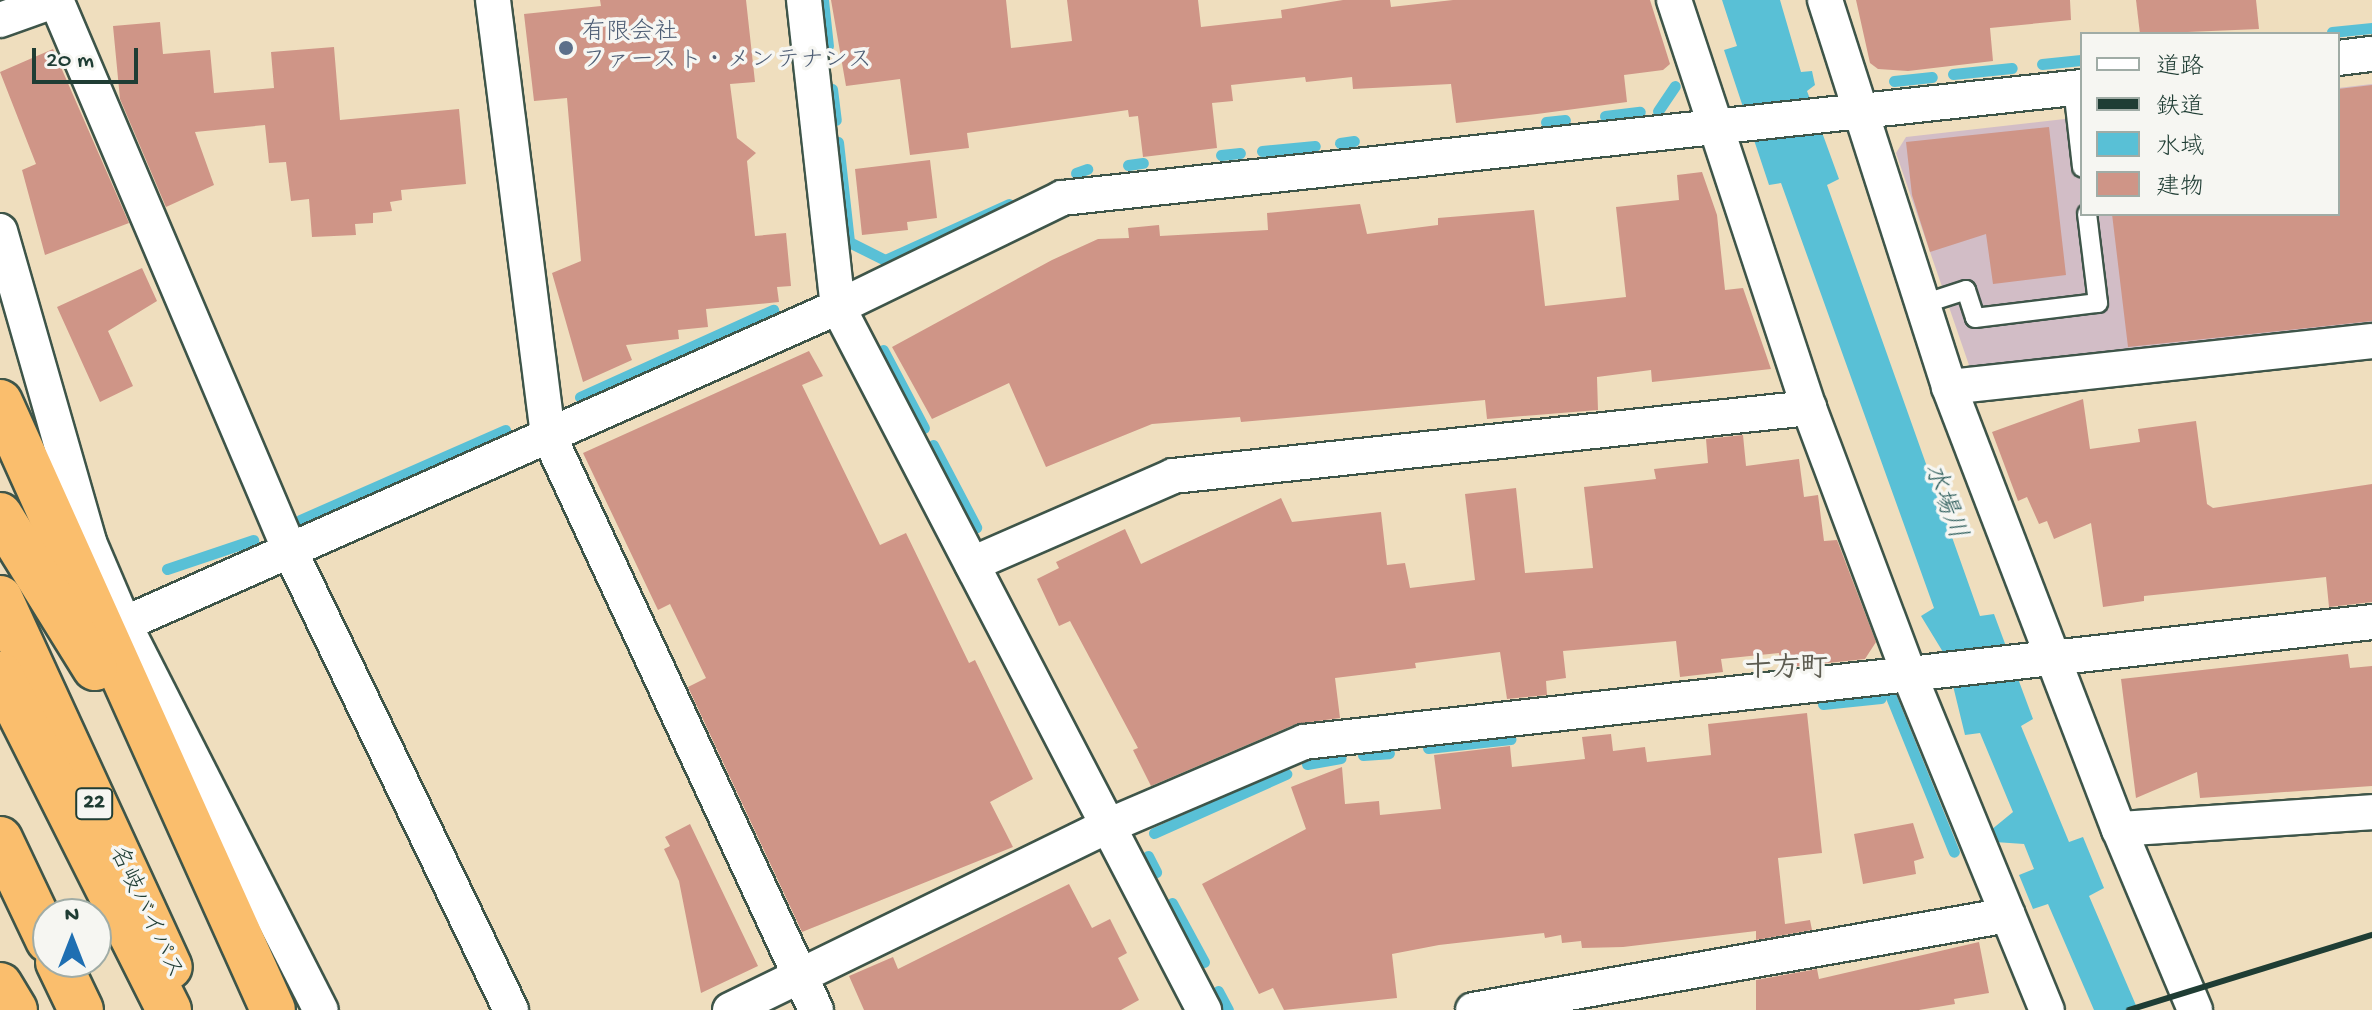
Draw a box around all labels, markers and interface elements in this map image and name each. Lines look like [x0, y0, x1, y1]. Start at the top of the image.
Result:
place label: 有限会社 ファースト・メンテナンス [582, 20, 870, 76]
scale bar [36, 32, 142, 82]
legend [2080, 32, 2340, 216]
marker: 有限会社 ファースト・メンテナンス [557, 39, 575, 57]
text: 20 m [46, 47, 94, 76]
text: 道路 [2156, 54, 2204, 83]
text: 鉄道 [2156, 94, 2204, 123]
text: 水域 [2156, 134, 2204, 163]
text: 建物 [2156, 174, 2204, 203]
water label: 水場川 [1915, 460, 1971, 544]
district label: 十方町 [1744, 653, 1828, 687]
road number: 22 [74, 786, 114, 822]
street label: 名岐バイパス [102, 842, 188, 984]
north arrow [32, 898, 112, 978]
text: N [65, 903, 79, 929]

